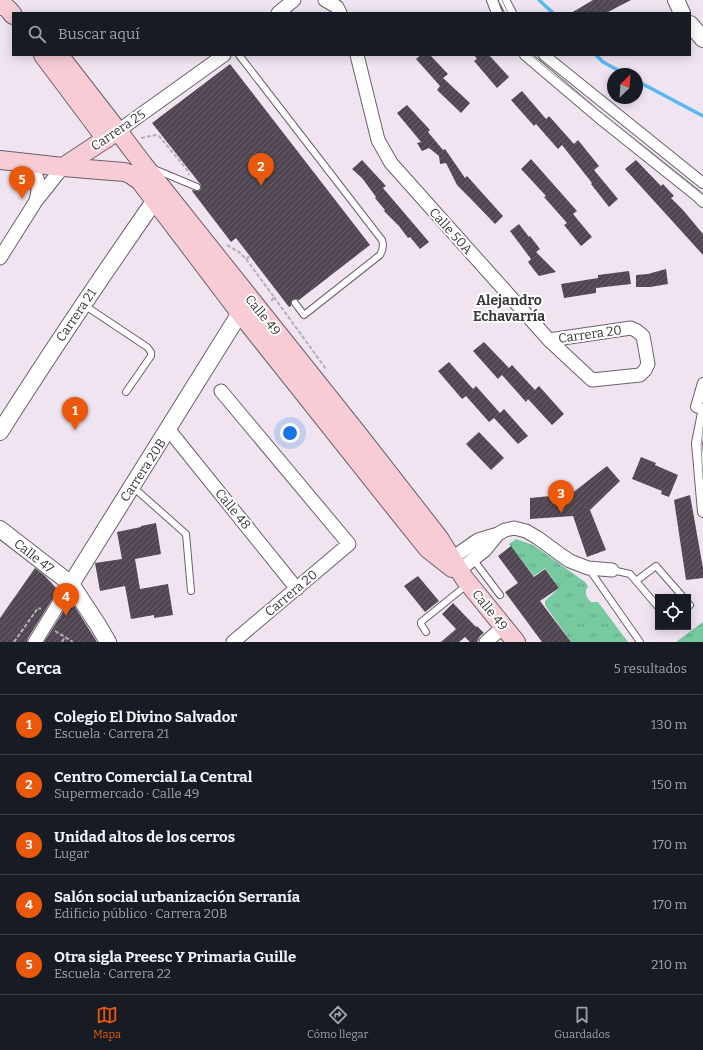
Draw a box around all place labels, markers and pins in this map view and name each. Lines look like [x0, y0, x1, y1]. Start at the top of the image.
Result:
pin: 2 [248, 153, 274, 186]
pin: 5 [9, 166, 35, 199]
pin: 1 [62, 397, 88, 430]
pin: 3 [548, 480, 574, 513]
pin: 4 [53, 583, 79, 616]

